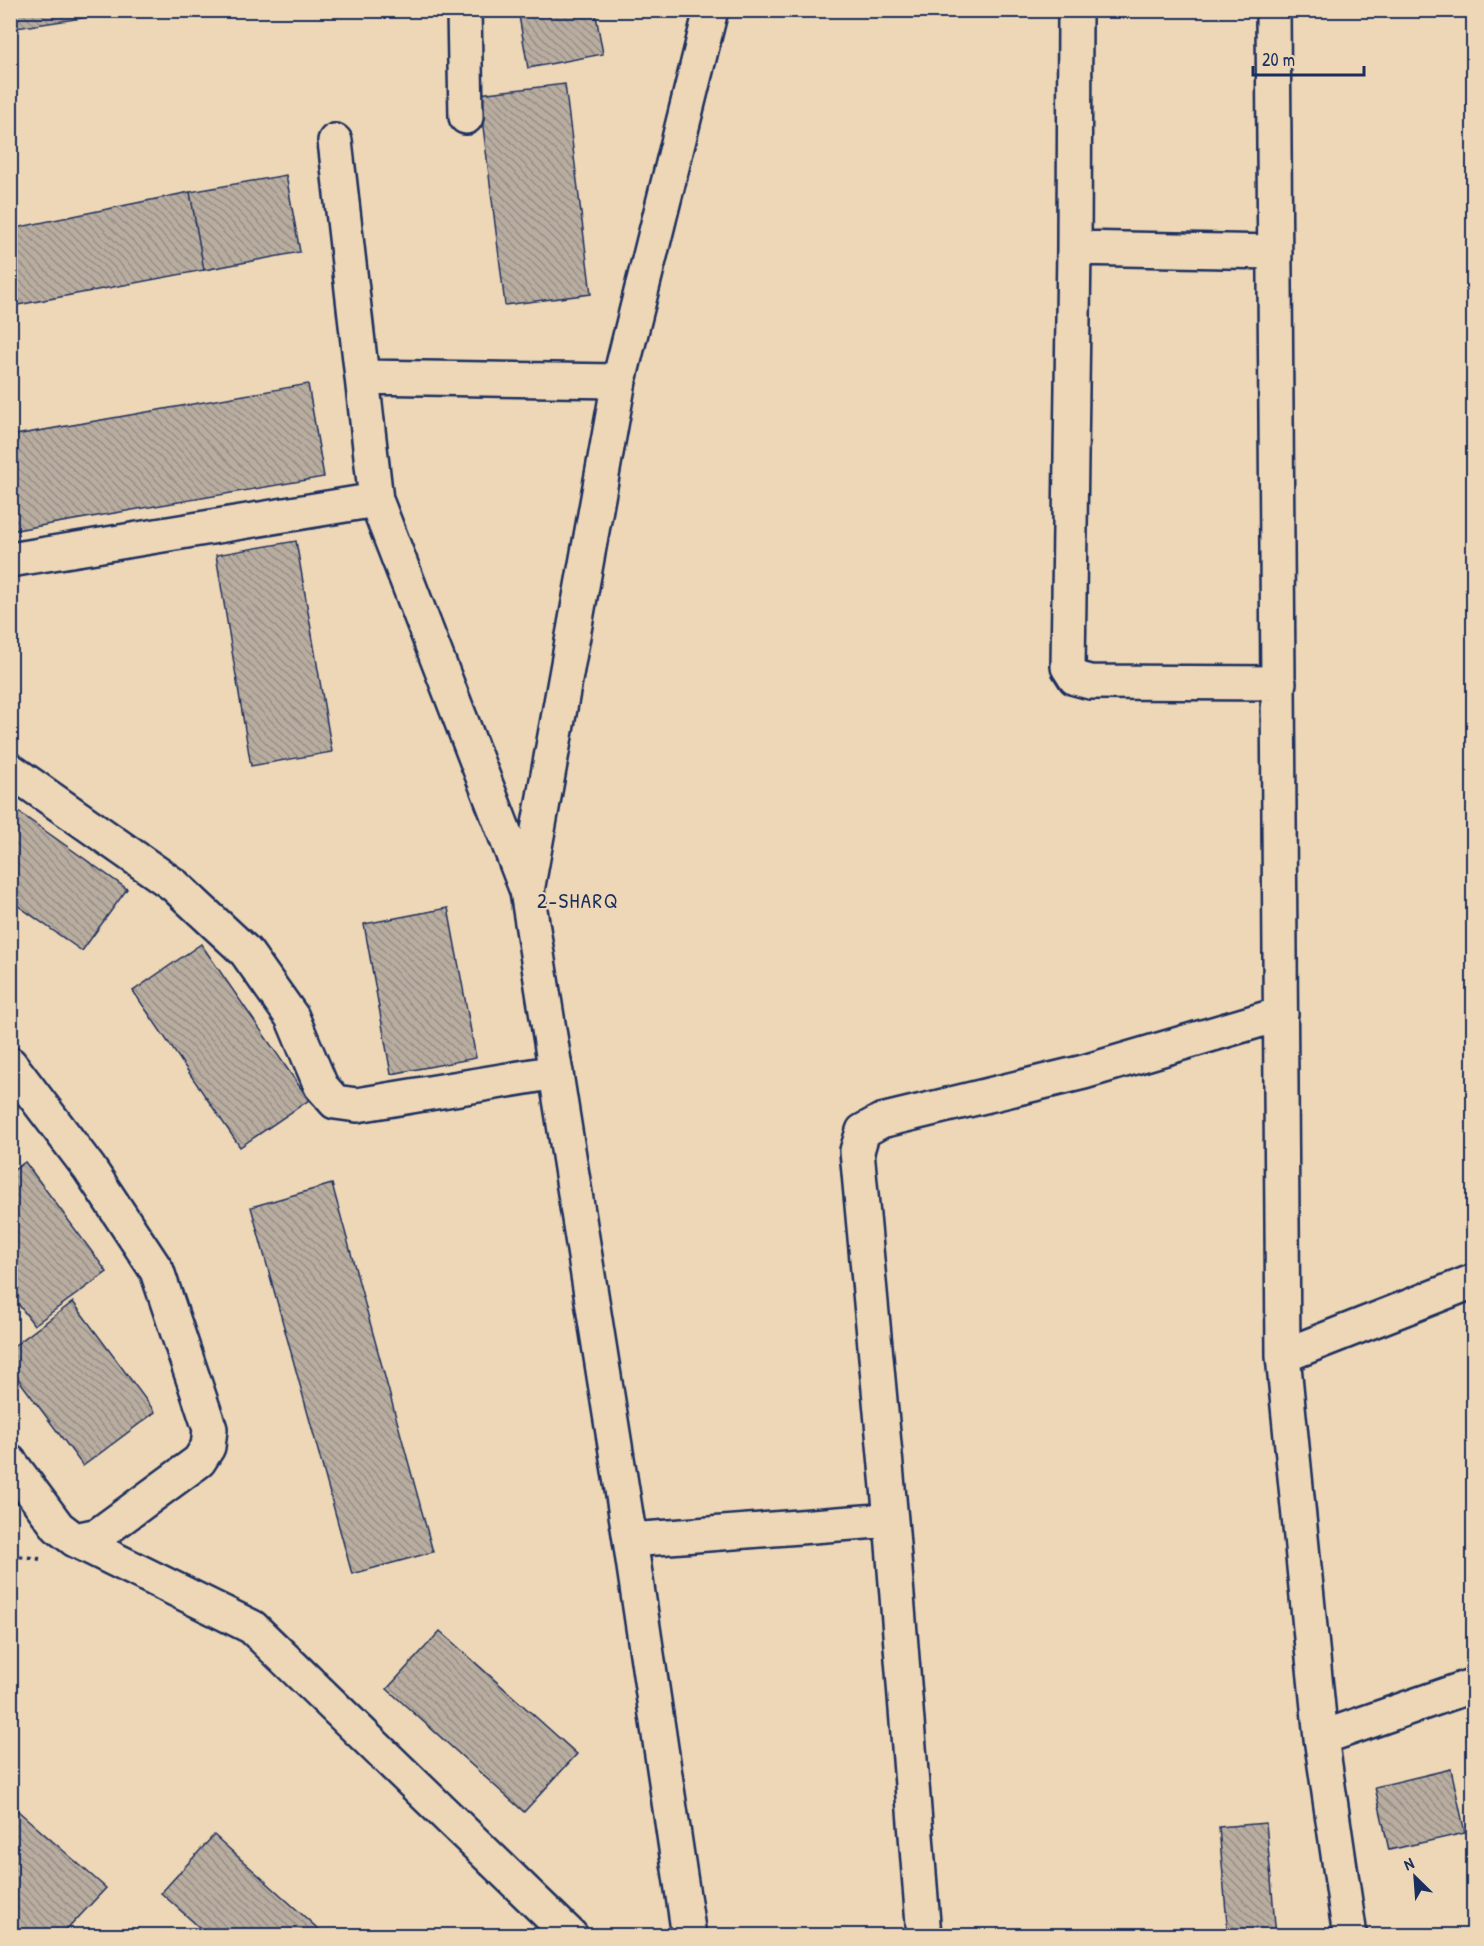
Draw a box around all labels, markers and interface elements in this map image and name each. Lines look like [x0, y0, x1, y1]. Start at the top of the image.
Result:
scale bar [1253, 39, 1364, 77]
text: 20 m [1262, 47, 1295, 72]
district label: 2-SHARQ [537, 886, 619, 915]
north arrow [1385, 1847, 1445, 1907]
text: N [1400, 1851, 1418, 1875]

